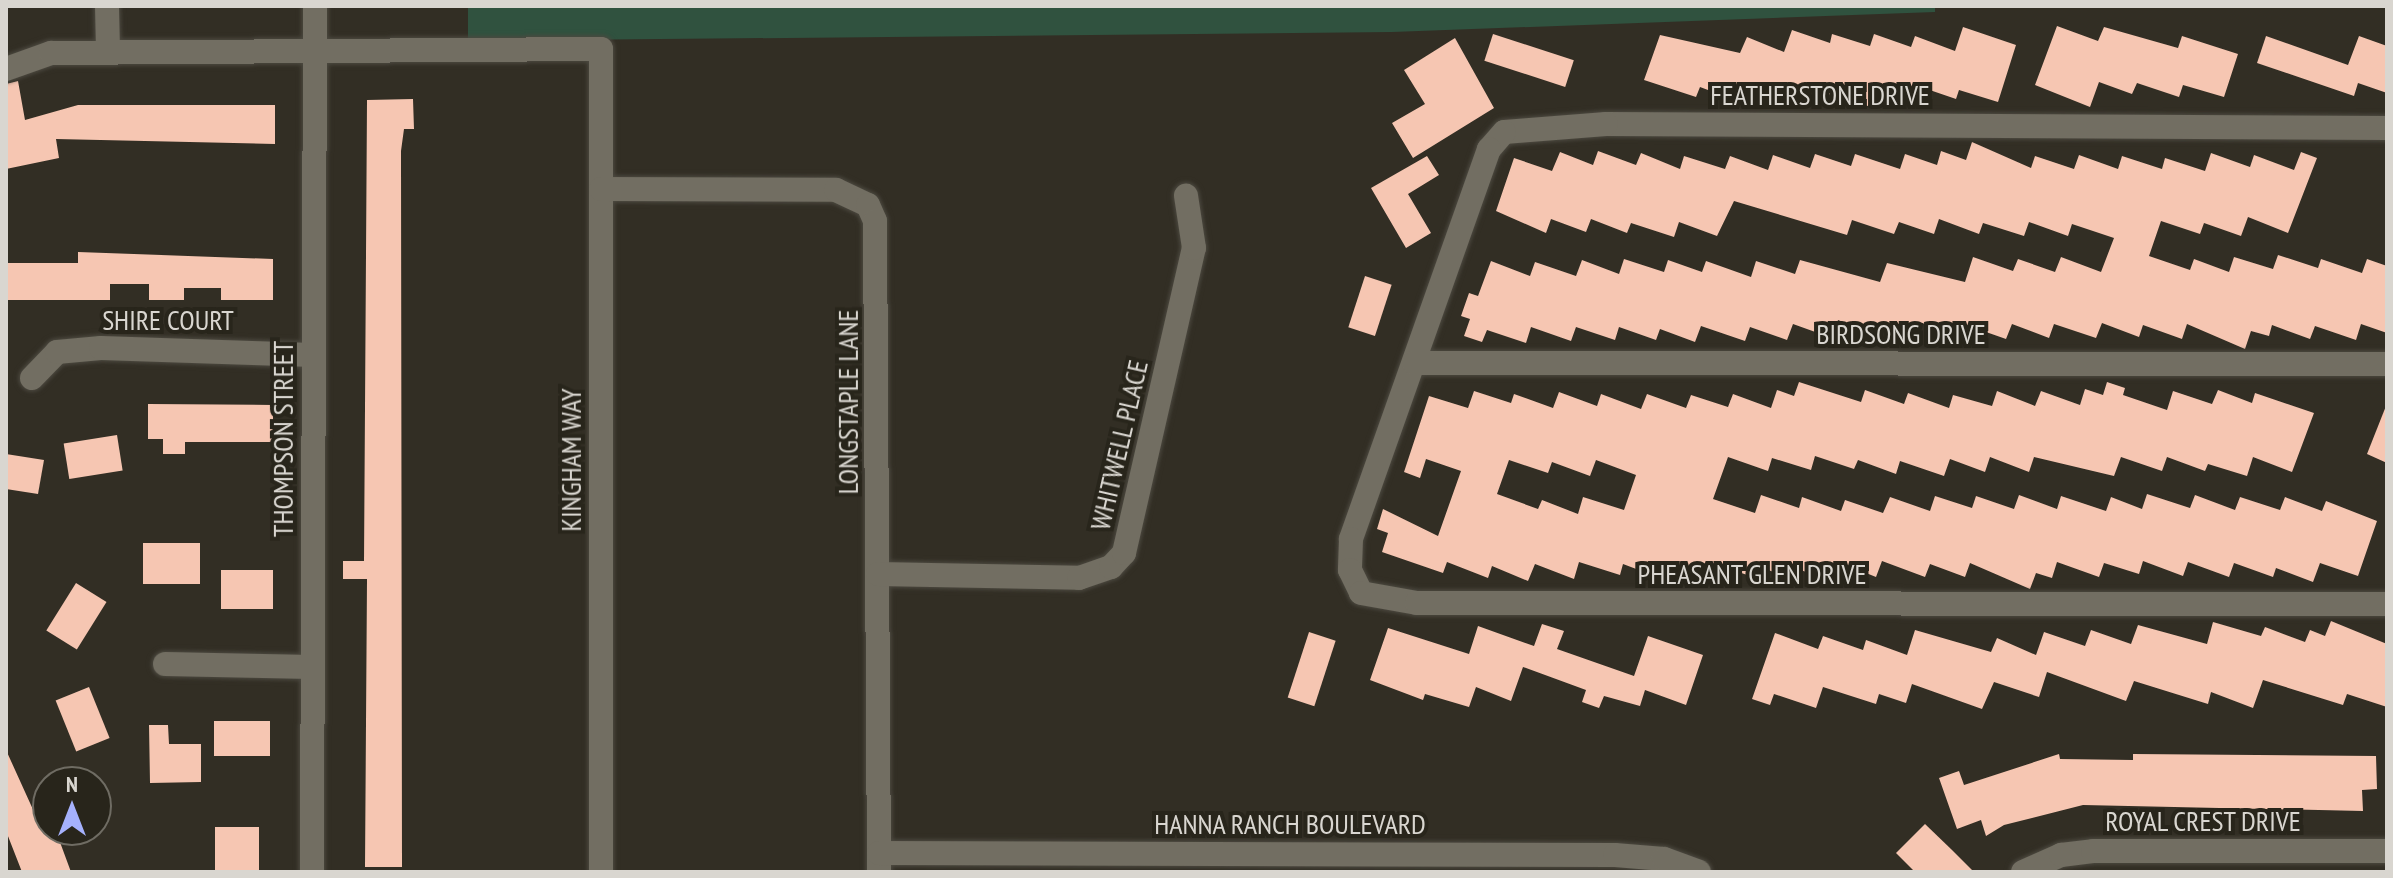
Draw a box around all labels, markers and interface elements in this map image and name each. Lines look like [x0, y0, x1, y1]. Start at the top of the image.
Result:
street label: FEATHERSTONE DRIVE [1710, 78, 1930, 112]
street label: SHIRE COURT [102, 303, 234, 337]
street label: LONGSTAPLE LANE [831, 310, 865, 494]
street label: BIRDSONG DRIVE [1816, 317, 1986, 351]
street label: THOMPSON STREET [266, 341, 300, 537]
street label: WHITWELL PLACE [1083, 356, 1155, 534]
street label: KINGHAM WAY [554, 388, 588, 532]
street label: PHEASANT GLEN DRIVE [1637, 557, 1867, 591]
north arrow [32, 766, 112, 846]
text: N [66, 770, 78, 798]
street label: ROYAL CREST DRIVE [2104, 804, 2302, 838]
street label: HANNA RANCH BOULEVARD [1154, 807, 1426, 841]

